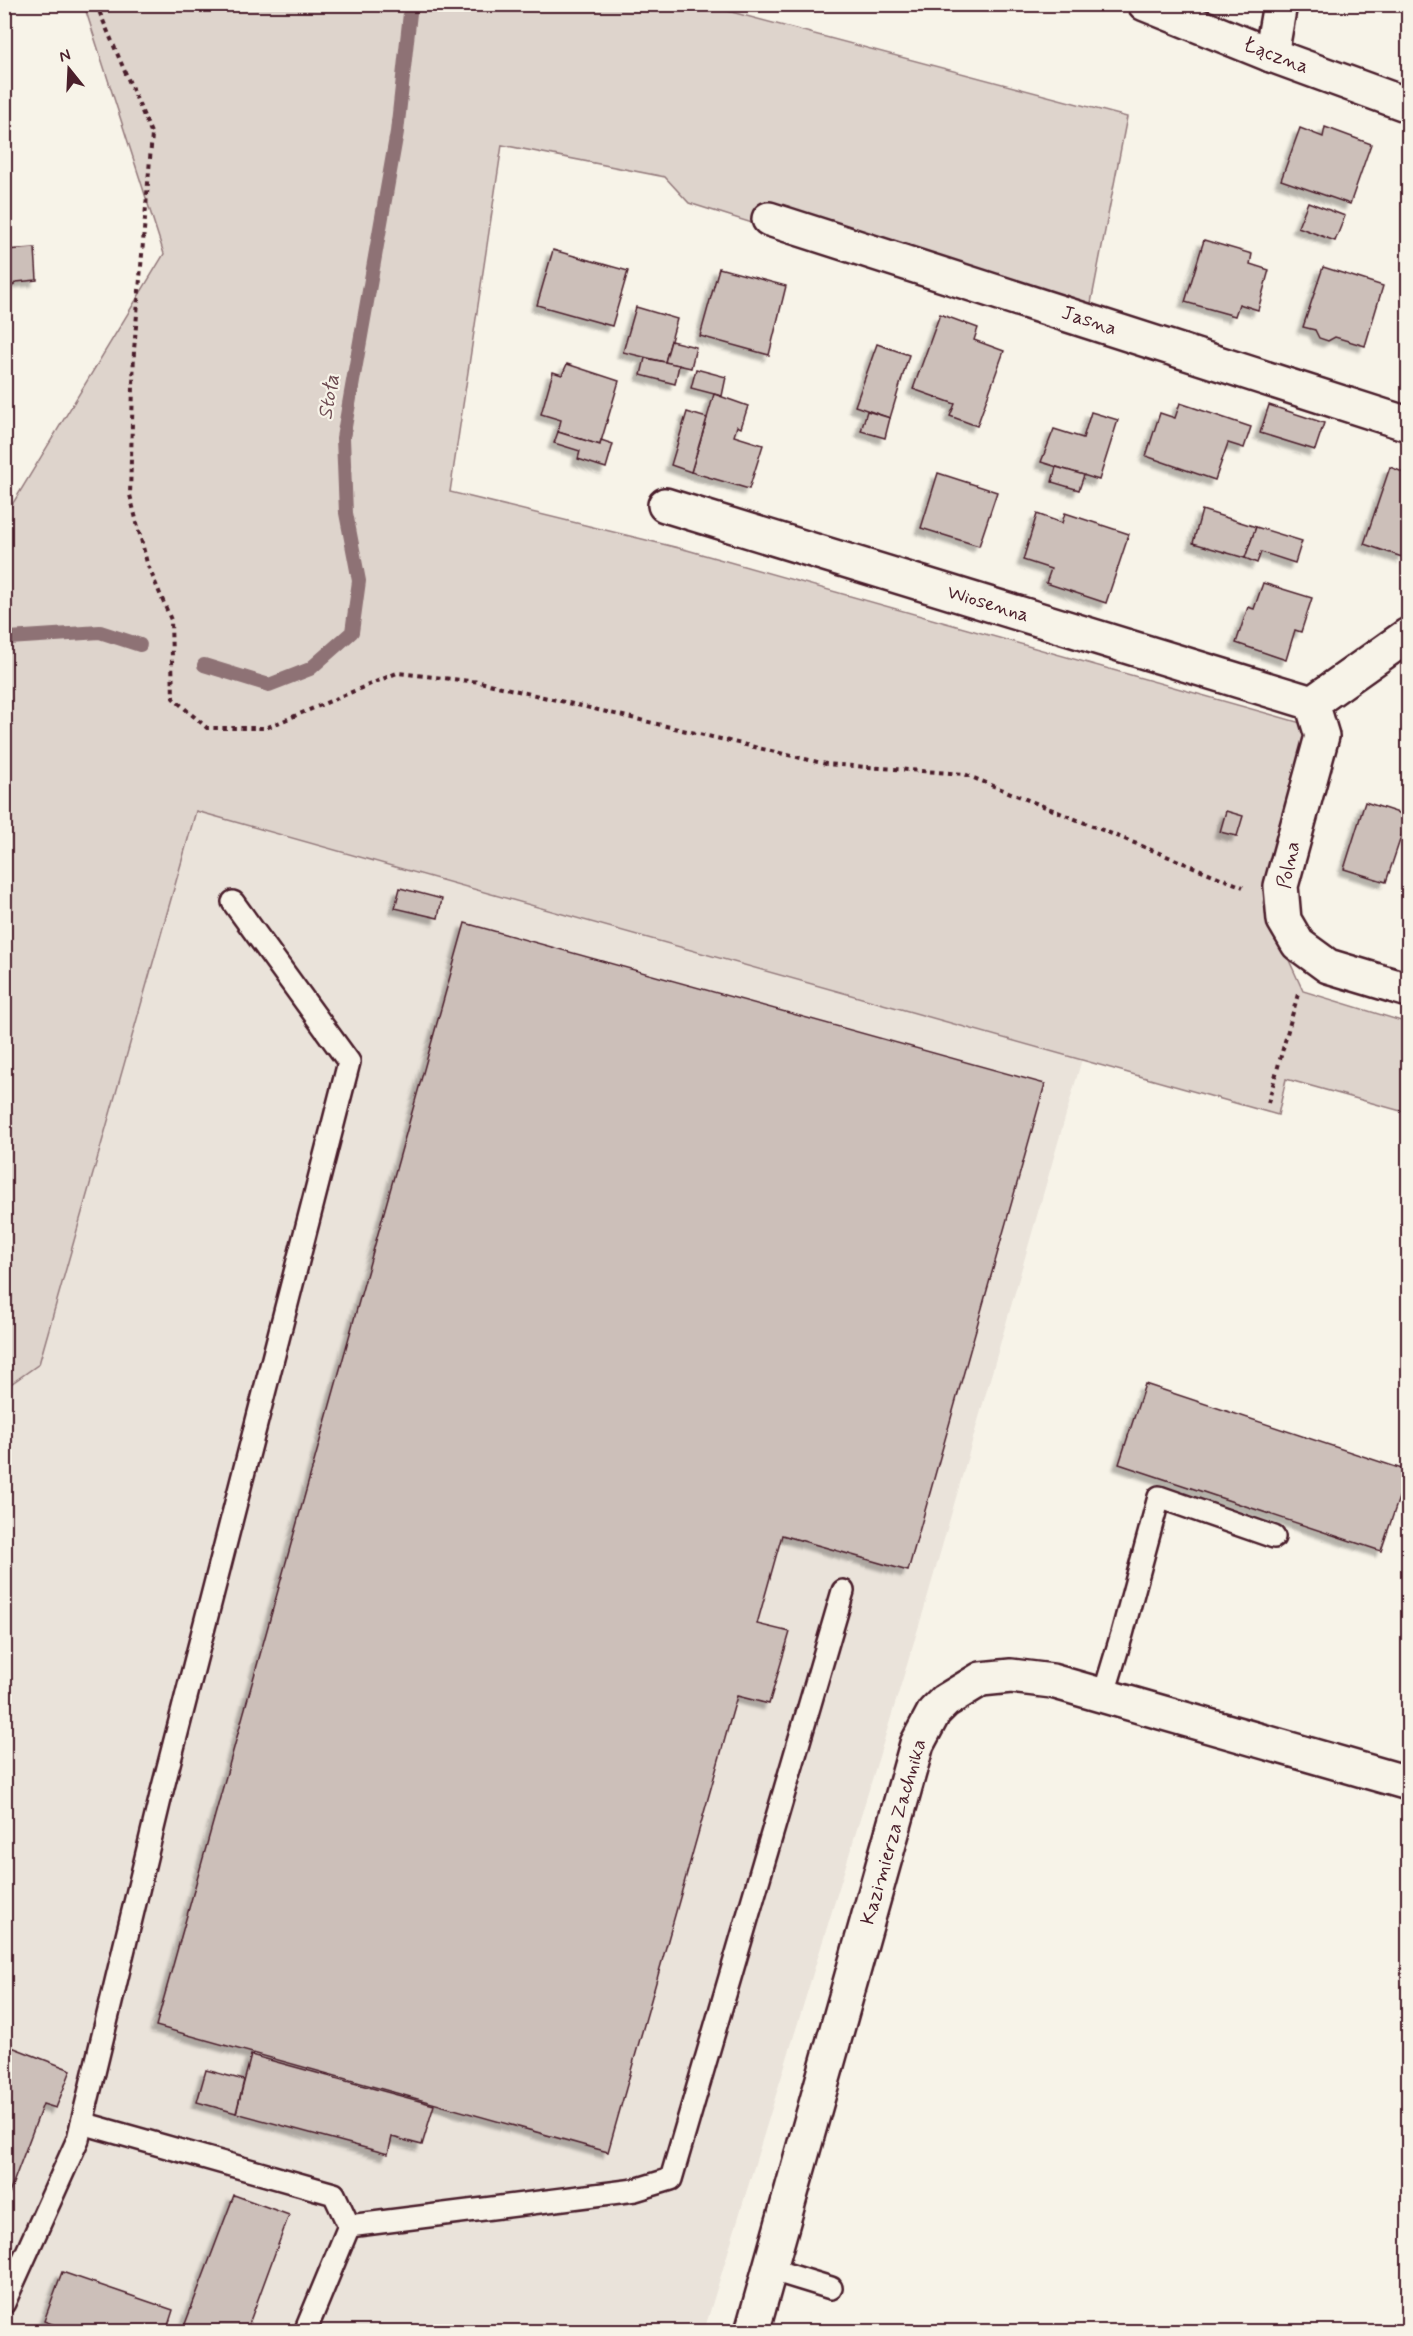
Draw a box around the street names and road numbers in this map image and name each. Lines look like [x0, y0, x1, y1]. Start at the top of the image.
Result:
street label: Łączna [1239, 31, 1313, 81]
street label: Jasna [1058, 299, 1120, 343]
street label: Wiosenna [944, 579, 1032, 629]
street label: Polna [1271, 839, 1307, 891]
street label: Kazimierza Zachnika [855, 1736, 933, 1928]

